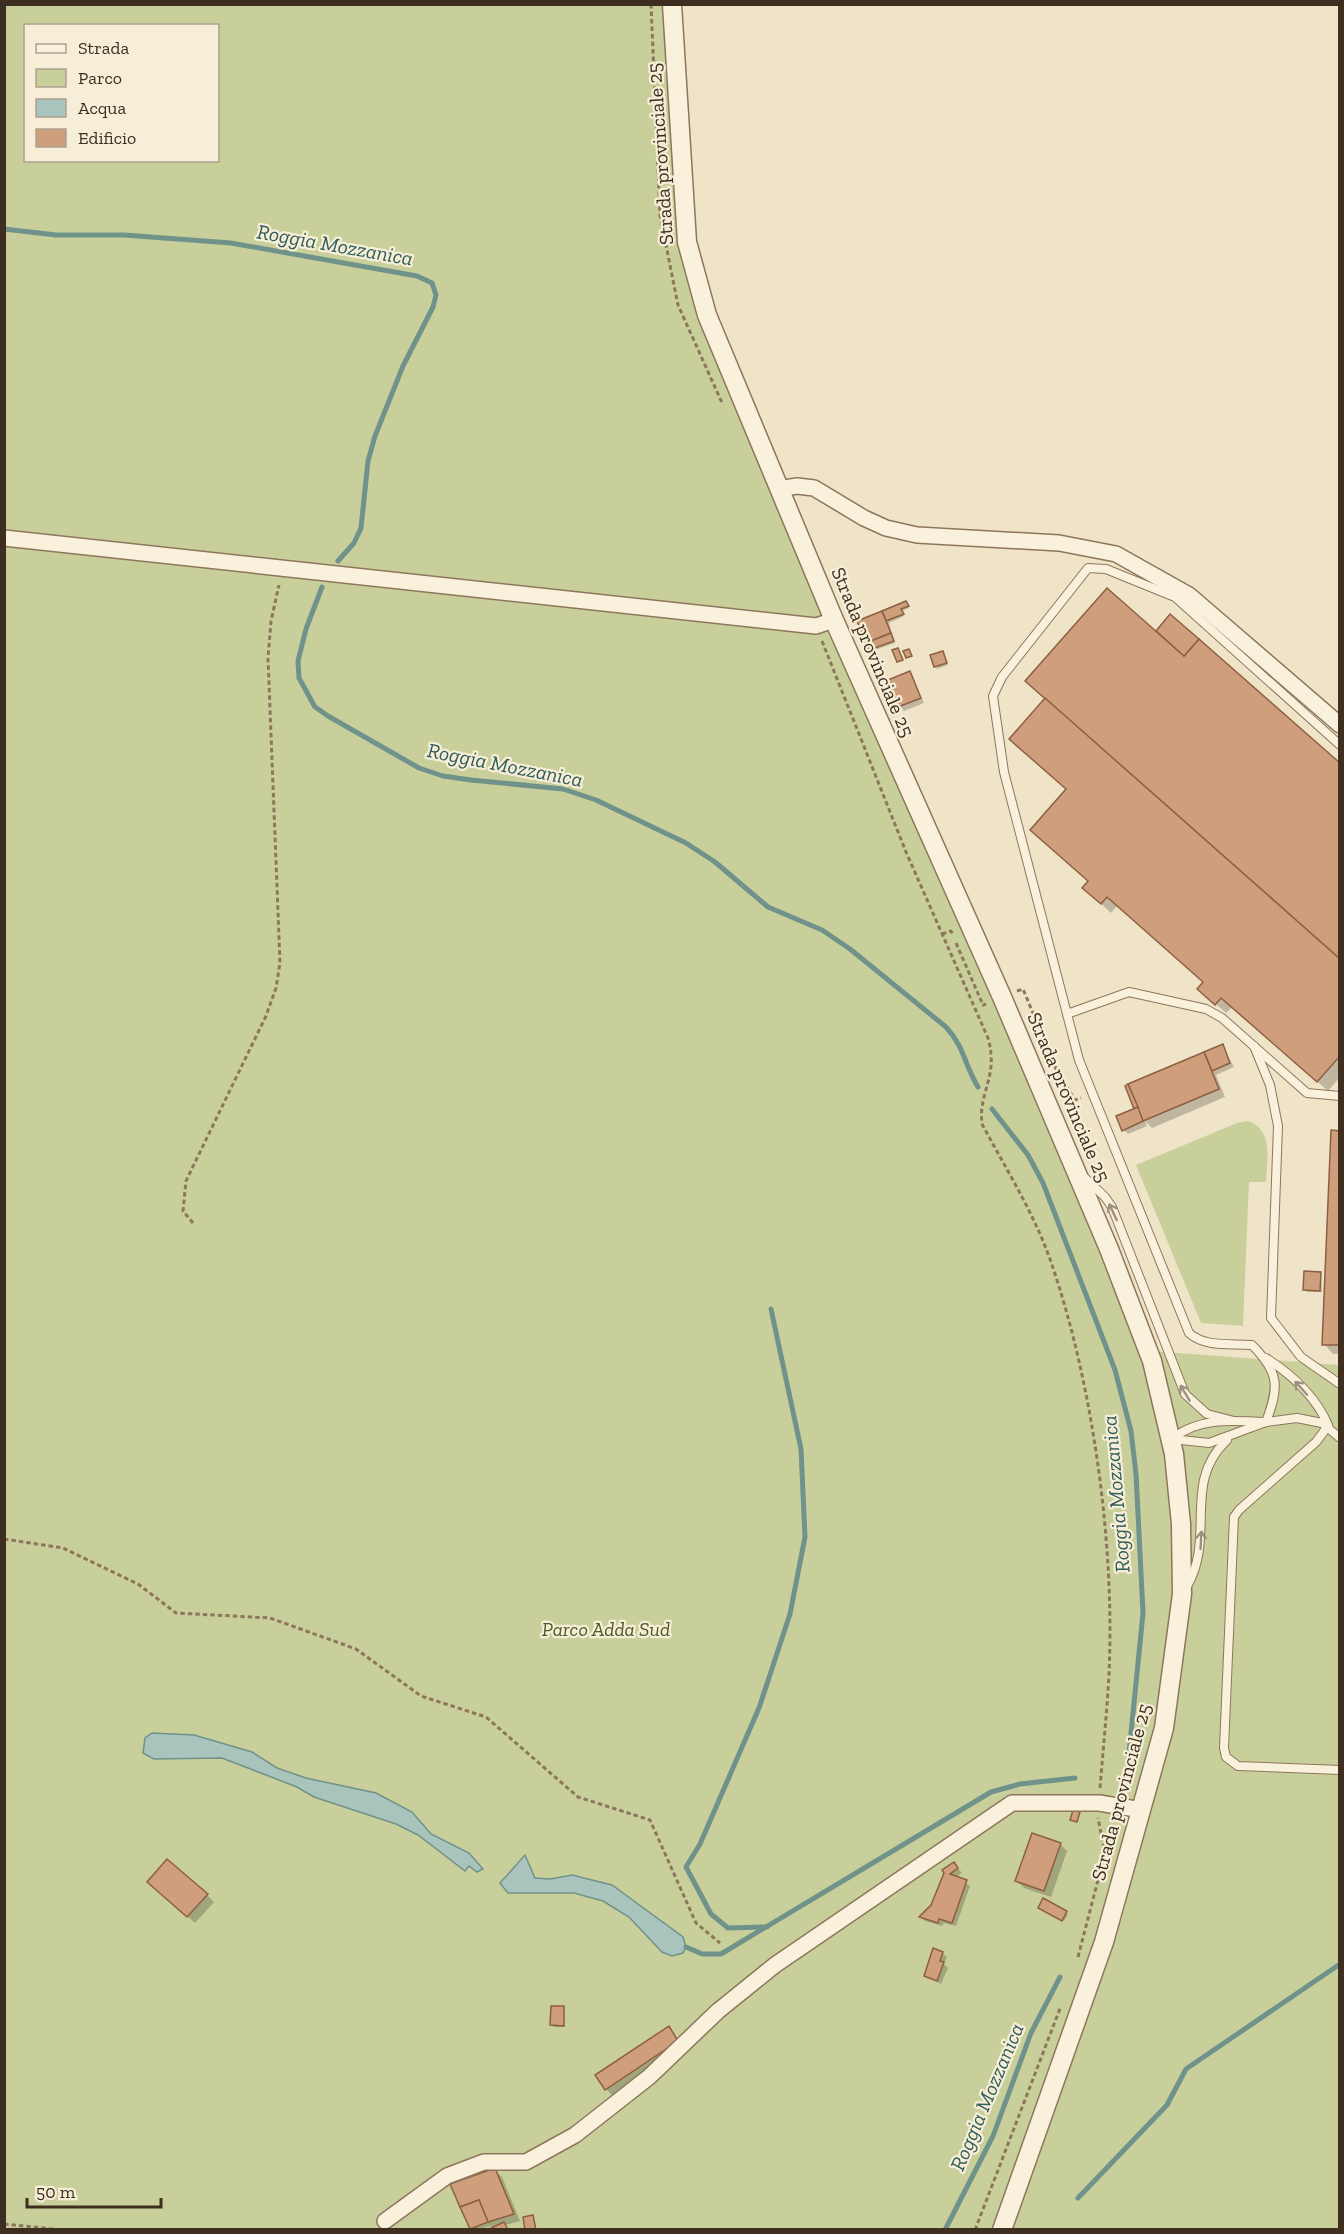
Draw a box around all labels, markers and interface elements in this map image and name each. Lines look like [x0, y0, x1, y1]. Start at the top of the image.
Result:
legend [24, 24, 219, 162]
text: Strada [78, 37, 129, 59]
street label: Strada provinciale 25 [642, 62, 678, 246]
text: Parco [78, 67, 122, 89]
text: Acqua [78, 97, 126, 119]
text: Edificio [78, 127, 136, 149]
water label: Roggia Mozzanica [255, 219, 415, 271]
street label: Strada provinciale 25 [826, 563, 920, 741]
water label: Roggia Mozzanica [425, 737, 585, 792]
street label: Strada provinciale 25 [1022, 1008, 1116, 1186]
one-way arrow [1107, 1204, 1119, 1222]
one-way arrow [1294, 1381, 1308, 1396]
one-way arrow [1179, 1385, 1191, 1402]
water label: Roggia Mozzanica [1096, 1414, 1135, 1574]
one-way arrow [1196, 1530, 1207, 1550]
park label: Parco Adda Sud [542, 1617, 670, 1641]
street label: Strada provinciale 25 [1086, 1701, 1156, 1883]
water label: Roggia Mozzanica [944, 2019, 1029, 2174]
scale bar [27, 2171, 160, 2209]
text: 50 m [36, 2181, 76, 2203]

